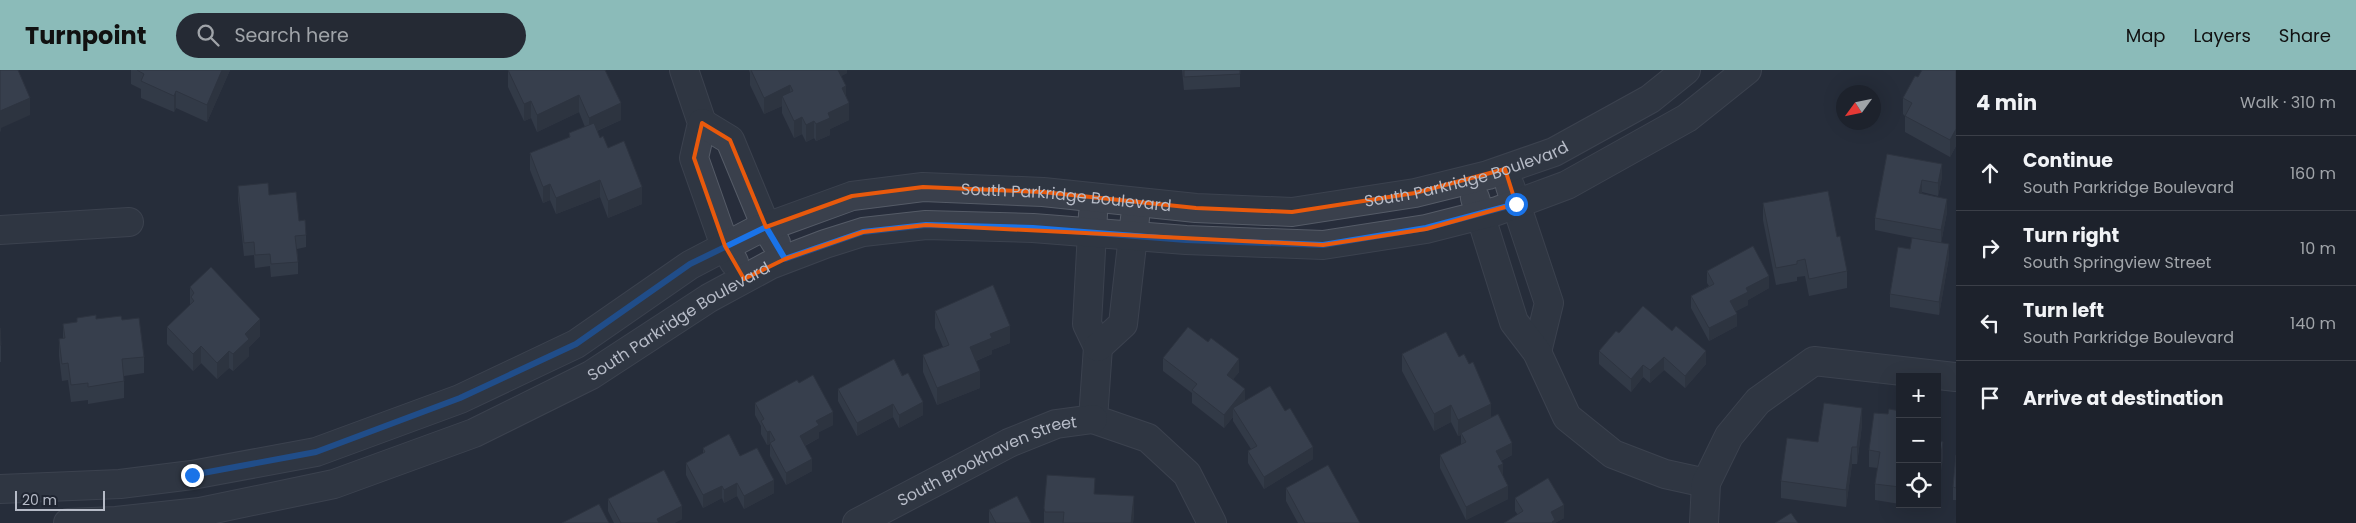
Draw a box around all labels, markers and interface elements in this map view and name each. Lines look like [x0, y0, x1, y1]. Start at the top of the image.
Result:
search box [176, 13, 526, 58]
text: Turnpoint [25, 19, 146, 52]
icon: search [194, 21, 222, 49]
text: Search here [234, 22, 349, 49]
text: Map [2126, 23, 2166, 48]
text: Layers [2194, 23, 2251, 48]
text: Share [2279, 23, 2331, 48]
north arrow [1836, 85, 1881, 130]
text: 4 min [1976, 88, 2037, 117]
text: Walk · 310 m [2240, 91, 2336, 114]
street label: South Parkridge Boulevard [1362, 135, 1572, 212]
text: Continue [2023, 147, 2113, 174]
icon: ahead [1976, 159, 2004, 187]
text: 160 m [2290, 162, 2336, 185]
text: South Parkridge Boulevard [2023, 176, 2234, 199]
street label: South Parkridge Boulevard [961, 177, 1173, 217]
route start [1505, 193, 1528, 216]
text: Turn right [2023, 222, 2119, 249]
icon: right [1976, 234, 2004, 262]
text: 10 m [2300, 237, 2336, 260]
text: South Springview Street [2023, 251, 2211, 274]
street label: South Parkridge Boulevard [583, 256, 774, 386]
text: Turn left [2023, 297, 2104, 324]
icon: left [1976, 309, 2004, 337]
text: 140 m [2290, 312, 2336, 335]
text: South Parkridge Boulevard [2023, 326, 2234, 349]
map controls [1896, 373, 1941, 508]
button: + [1896, 373, 1941, 418]
icon: arrive [1976, 384, 2004, 412]
text: Arrive at destination [2023, 385, 2224, 412]
street label: South Brookhaven Street [893, 410, 1078, 511]
button: − [1896, 418, 1941, 463]
button: locate [1896, 463, 1941, 508]
route end [181, 464, 204, 487]
scale bar [15, 488, 105, 511]
text: 20 m [22, 490, 57, 510]

